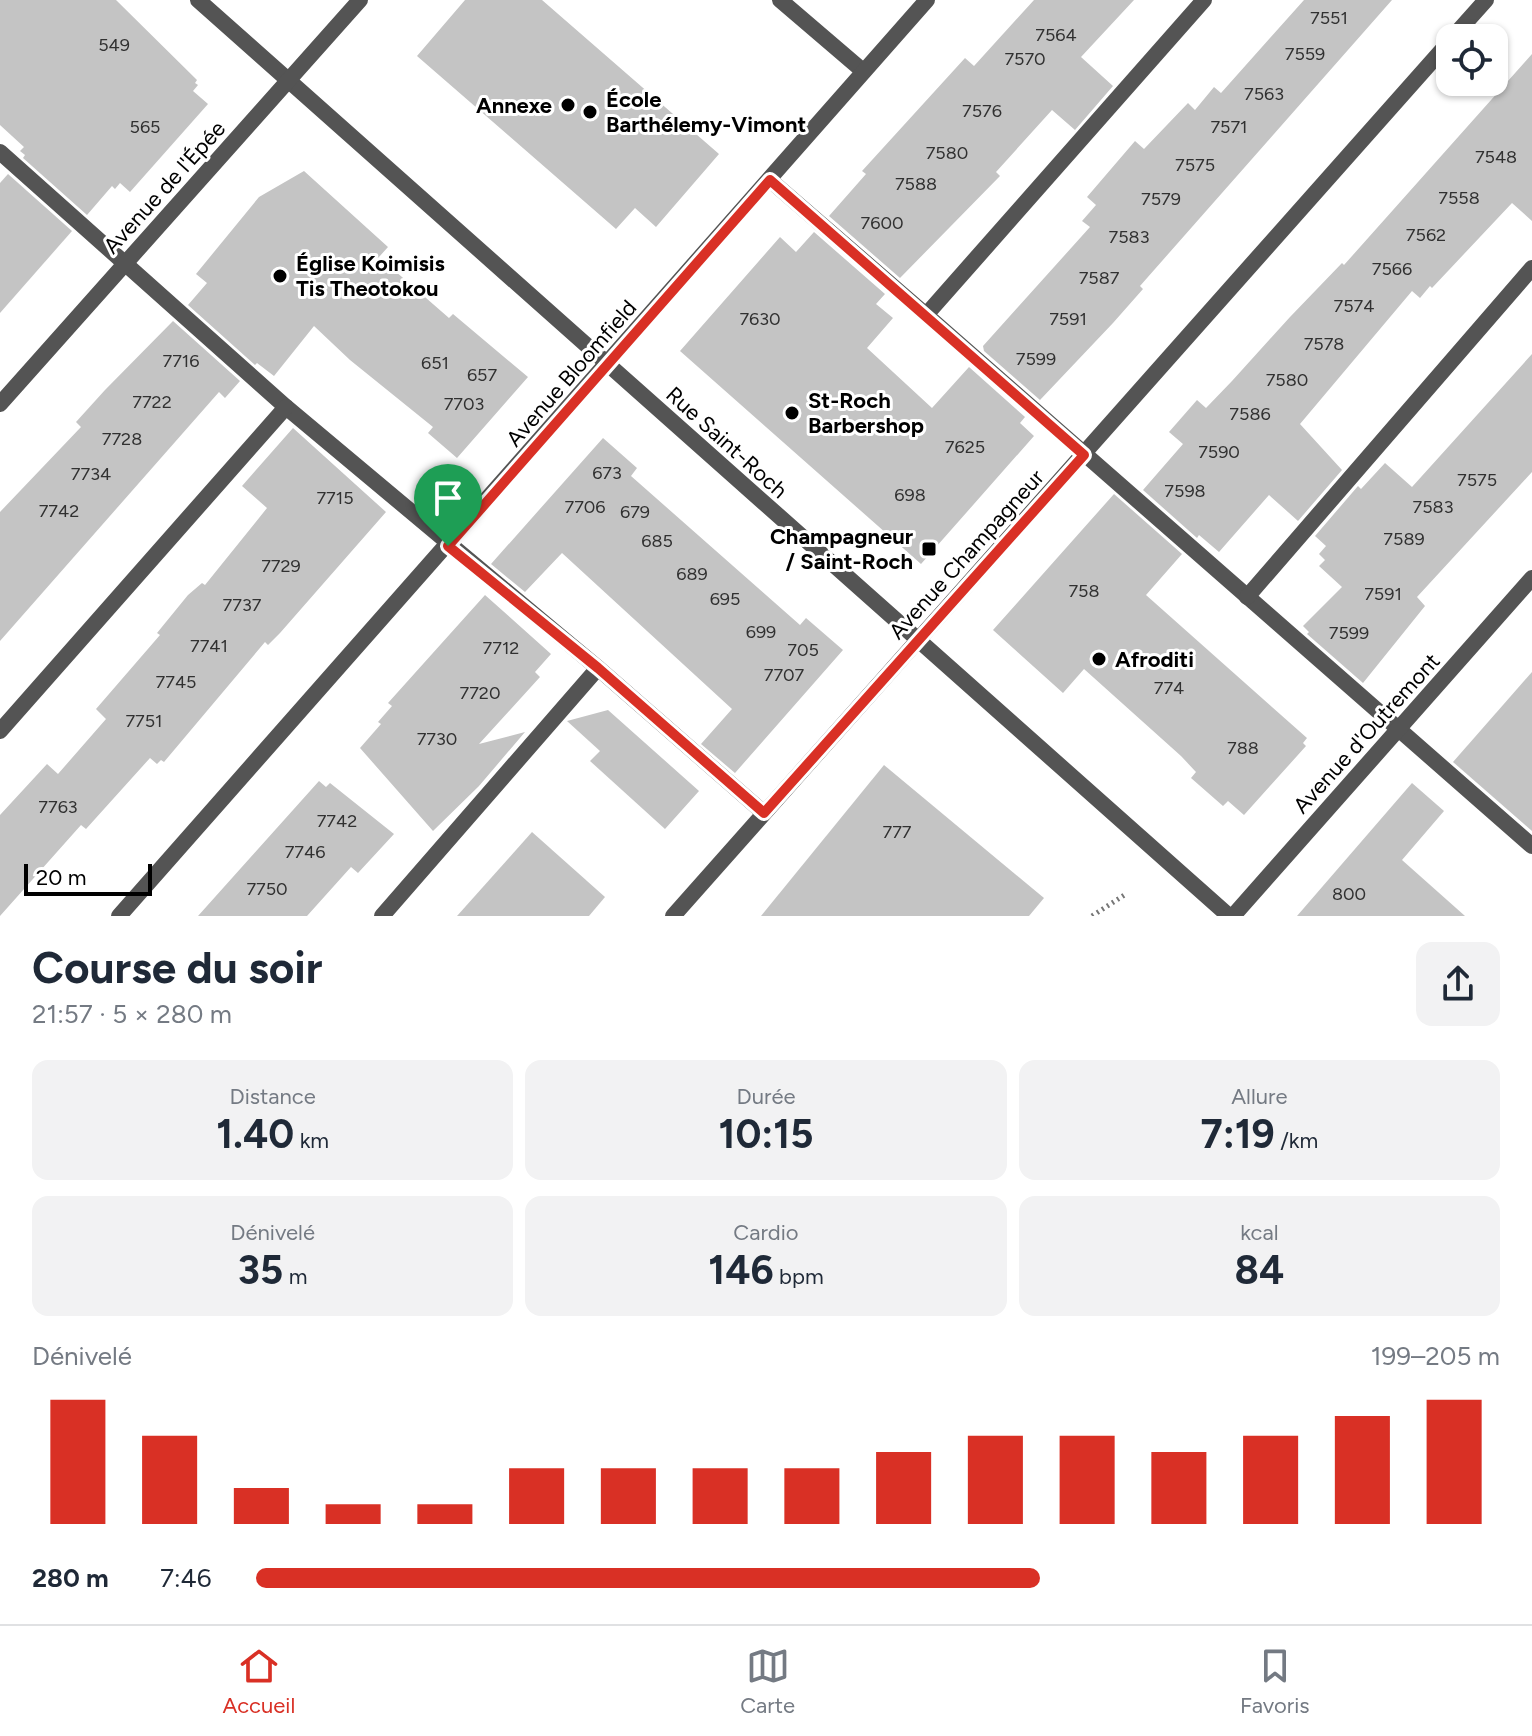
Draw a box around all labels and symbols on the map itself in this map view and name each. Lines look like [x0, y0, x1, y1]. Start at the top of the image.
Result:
house number: 7551 [1310, 7, 1348, 29]
house number: 7564 [1035, 24, 1077, 46]
house number: 549 [98, 34, 130, 56]
house number: 7559 [1285, 43, 1325, 65]
house number: 7570 [1004, 48, 1046, 70]
house number: 7563 [1244, 83, 1284, 105]
place label: École Barthélemy-Vimont [606, 86, 806, 138]
place label: Annexe [476, 92, 552, 119]
marker: Annexe [559, 96, 577, 114]
house number: 7576 [962, 100, 1002, 122]
marker: École Barthélemy-Vimont [581, 103, 599, 121]
street label: Avenue de l'Épée [98, 115, 231, 259]
house number: 565 [130, 116, 160, 138]
house number: 7571 [1210, 116, 1248, 138]
house number: 7580 [926, 142, 968, 164]
house number: 7548 [1475, 146, 1517, 168]
house number: 7575 [1175, 154, 1215, 176]
house number: 7588 [895, 173, 937, 195]
house number: 7558 [1438, 187, 1480, 209]
house number: 7579 [1141, 188, 1181, 210]
house number: 7600 [861, 212, 903, 234]
house number: 7562 [1406, 224, 1446, 246]
house number: 7583 [1109, 226, 1149, 248]
place label: Église Koimisis Tis Theotokou [296, 250, 445, 302]
house number: 7566 [1372, 258, 1412, 280]
marker: Église Koimisis Tis Theotokou [271, 267, 289, 285]
house number: 7587 [1079, 267, 1120, 289]
street label: Avenue Bloomfield [500, 295, 642, 452]
house number: 7574 [1334, 295, 1374, 317]
house number: 7630 [739, 308, 781, 330]
house number: 7591 [1049, 308, 1087, 330]
house number: 7578 [1304, 333, 1344, 355]
house number: 7599 [1016, 348, 1056, 370]
house number: 7716 [163, 350, 199, 372]
house number: 651 [421, 352, 449, 374]
house number: 657 [467, 364, 497, 386]
house number: 7580 [1266, 369, 1308, 391]
street label: Rue Saint-Roch [660, 381, 793, 504]
place label: St-Roch Barbershop [808, 387, 924, 439]
house number: 7722 [132, 391, 172, 413]
house number: 7703 [444, 393, 484, 415]
house number: 7586 [1229, 403, 1271, 425]
marker: St-Roch Barbershop [783, 404, 801, 422]
house number: 7728 [102, 428, 142, 450]
house number: 7625 [945, 436, 985, 458]
house number: 7590 [1198, 441, 1240, 463]
house number: 673 [592, 462, 622, 484]
house number: 7734 [71, 463, 111, 485]
street label: Avenue Champagneur [883, 463, 1050, 645]
pin [414, 464, 482, 546]
house number: 7575 [1457, 469, 1497, 491]
house number: 7598 [1164, 480, 1206, 502]
house number: 698 [894, 484, 926, 506]
house number: 7715 [316, 487, 354, 509]
house number: 7706 [564, 496, 606, 518]
house number: 7583 [1413, 496, 1453, 518]
house number: 7742 [39, 500, 79, 522]
house number: 679 [620, 501, 650, 523]
place label: Champagneur / Saint-Roch [770, 523, 914, 575]
house number: 7589 [1383, 528, 1425, 550]
house number: 685 [641, 530, 673, 552]
marker: Champagneur / Saint-Roch [920, 540, 938, 558]
house number: 7729 [261, 555, 301, 577]
house number: 689 [676, 563, 708, 585]
house number: 758 [1068, 580, 1100, 602]
house number: 7591 [1364, 583, 1402, 605]
house number: 695 [710, 588, 740, 610]
house number: 7737 [223, 594, 262, 616]
house number: 699 [746, 621, 776, 643]
house number: 7599 [1329, 622, 1369, 644]
house number: 7741 [190, 635, 228, 657]
house number: 7712 [483, 637, 519, 659]
house number: 705 [787, 639, 819, 661]
place label: Afroditi [1115, 646, 1194, 673]
street label: Avenue d'Outremont [1287, 648, 1445, 819]
marker: Afroditi [1090, 650, 1108, 668]
house number: 7707 [764, 664, 805, 686]
house number: 7745 [156, 671, 196, 693]
house number: 774 [1154, 677, 1184, 699]
house number: 7720 [460, 682, 500, 704]
house number: 7751 [125, 710, 163, 732]
house number: 7730 [417, 728, 457, 750]
house number: 788 [1227, 737, 1259, 759]
house number: 7763 [38, 796, 78, 818]
house number: 7742 [317, 810, 357, 832]
house number: 777 [883, 821, 912, 843]
house number: 7746 [285, 841, 325, 863]
scale bar [24, 860, 152, 896]
house number: 7750 [246, 878, 288, 900]
house number: 800 [1332, 883, 1366, 905]

